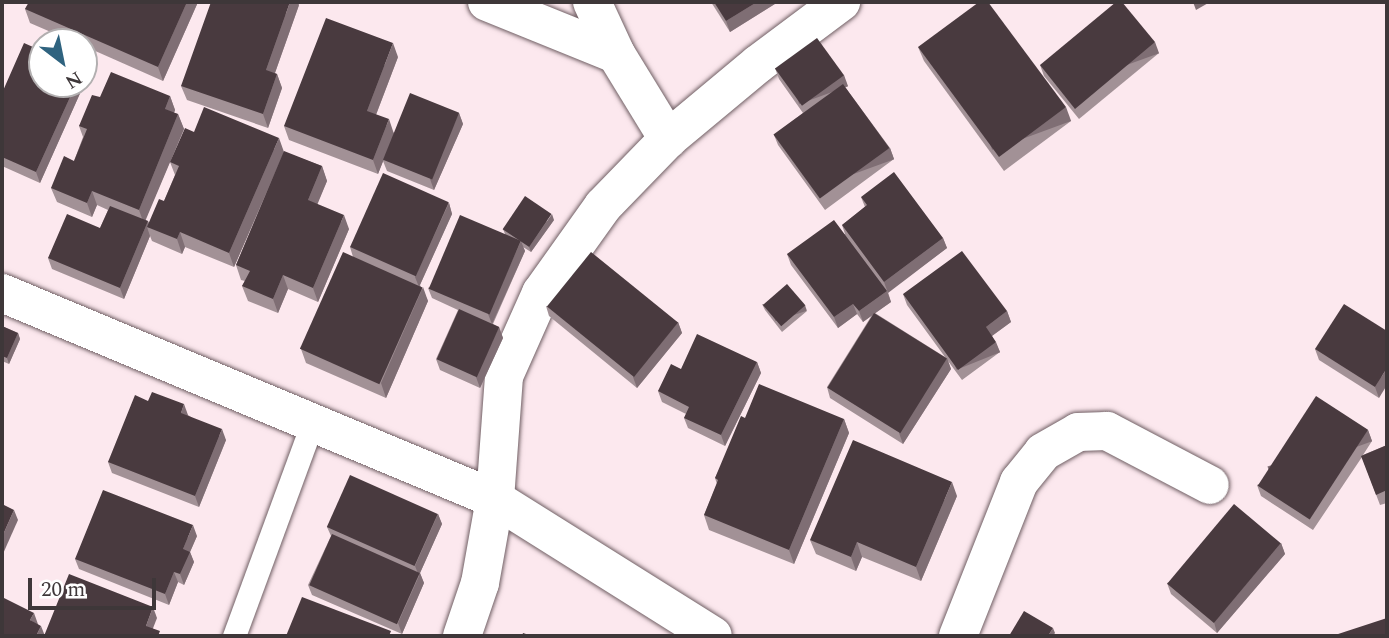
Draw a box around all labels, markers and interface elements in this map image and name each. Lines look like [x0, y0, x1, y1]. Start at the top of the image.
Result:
north arrow [28, 28, 98, 98]
text: N [59, 63, 88, 96]
scale bar [32, 564, 159, 608]
text: 20 m [41, 574, 85, 606]

